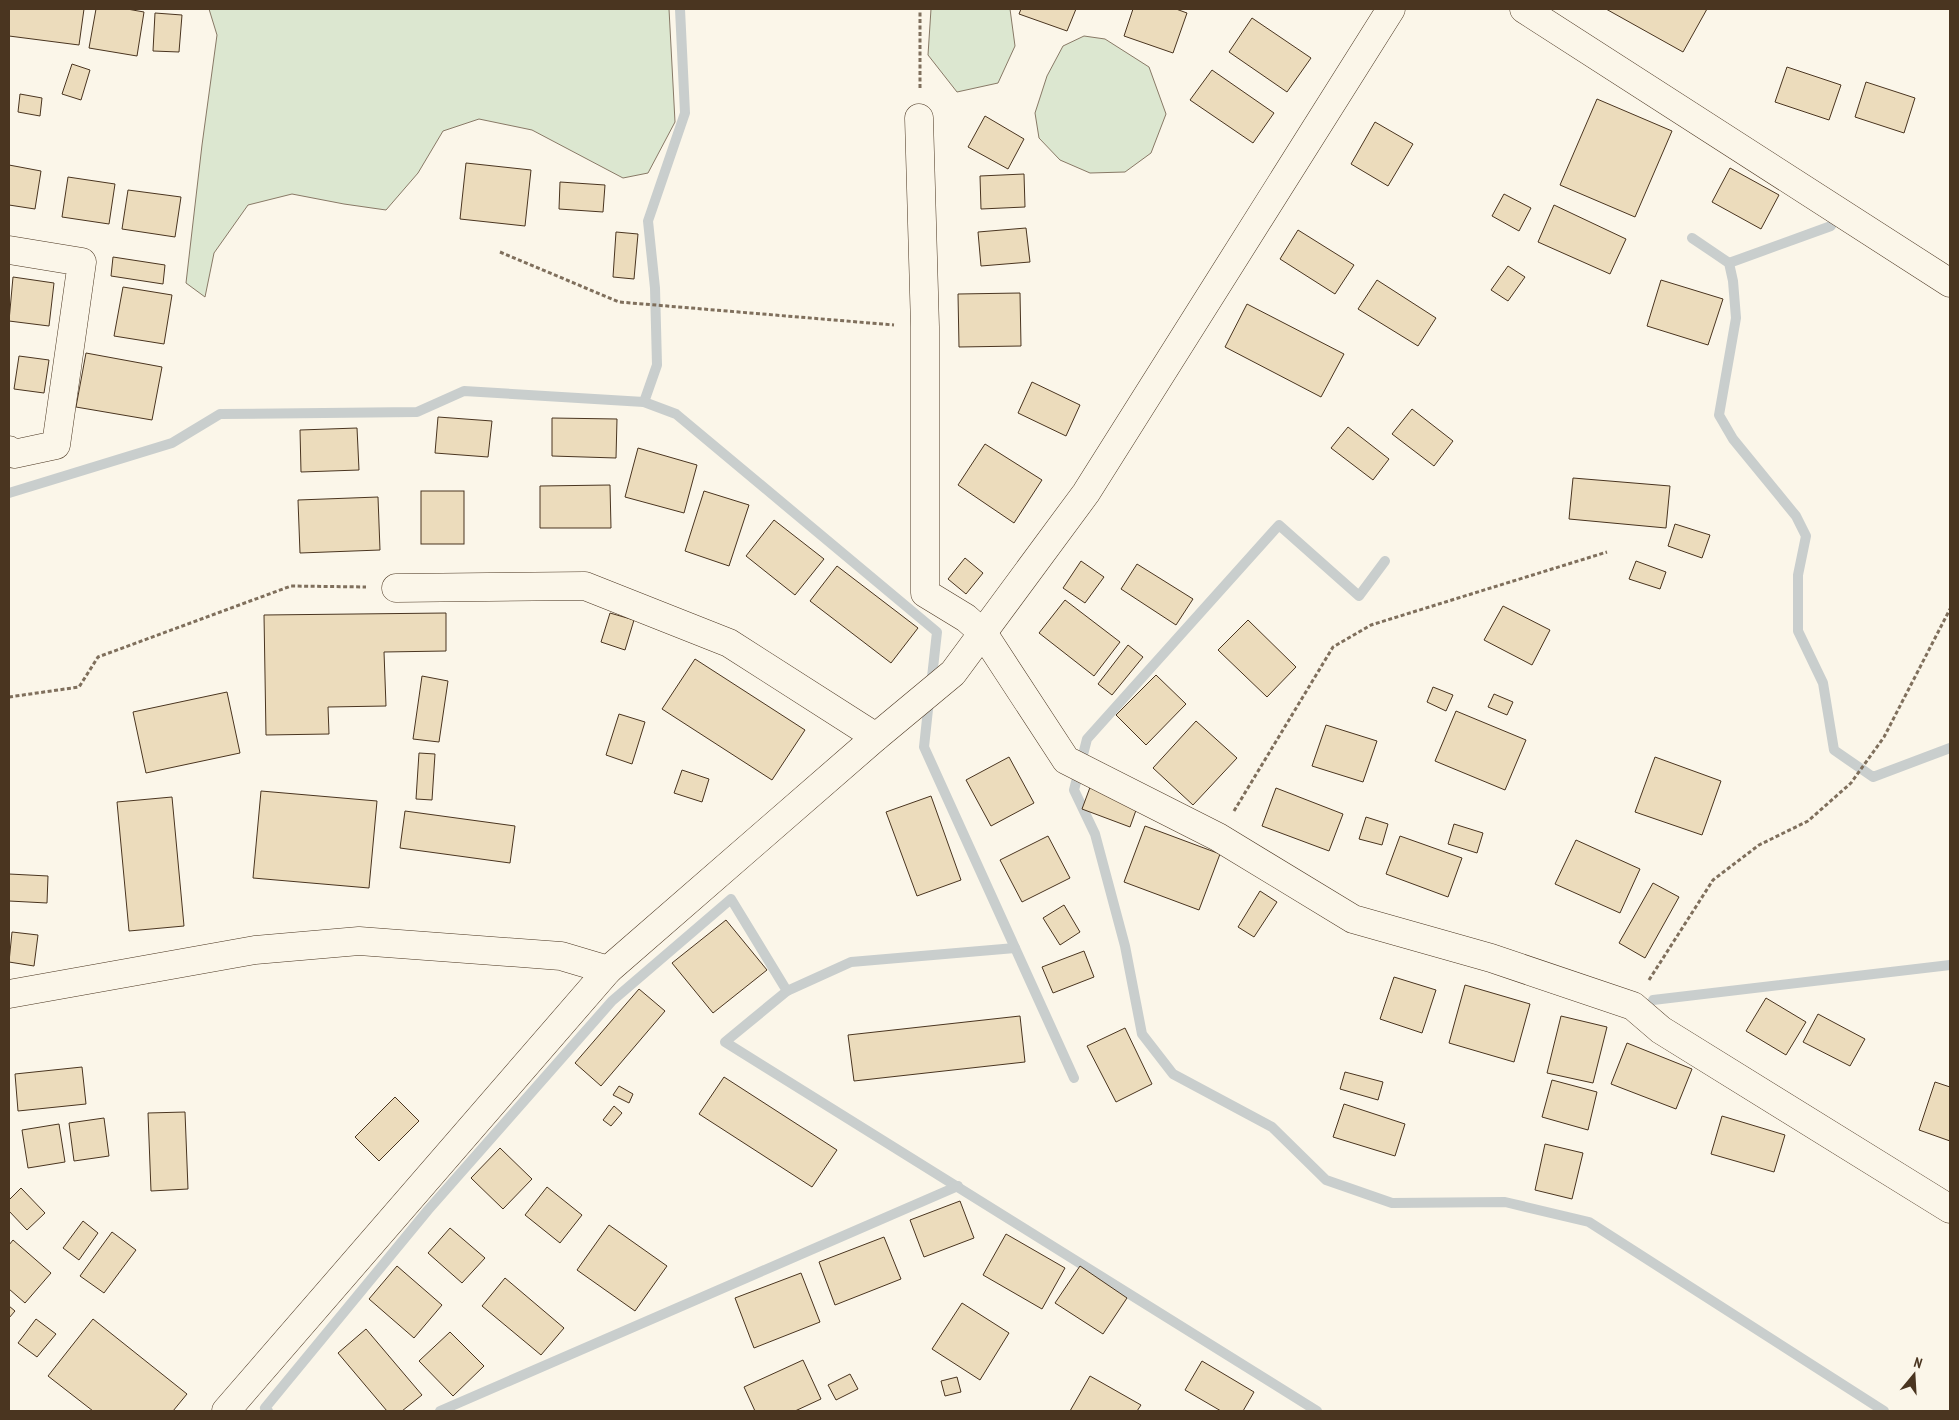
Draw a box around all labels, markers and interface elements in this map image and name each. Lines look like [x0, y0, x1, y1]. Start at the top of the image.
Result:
north arrow [1889, 1350, 1939, 1400]
text: N [1912, 1353, 1924, 1372]

